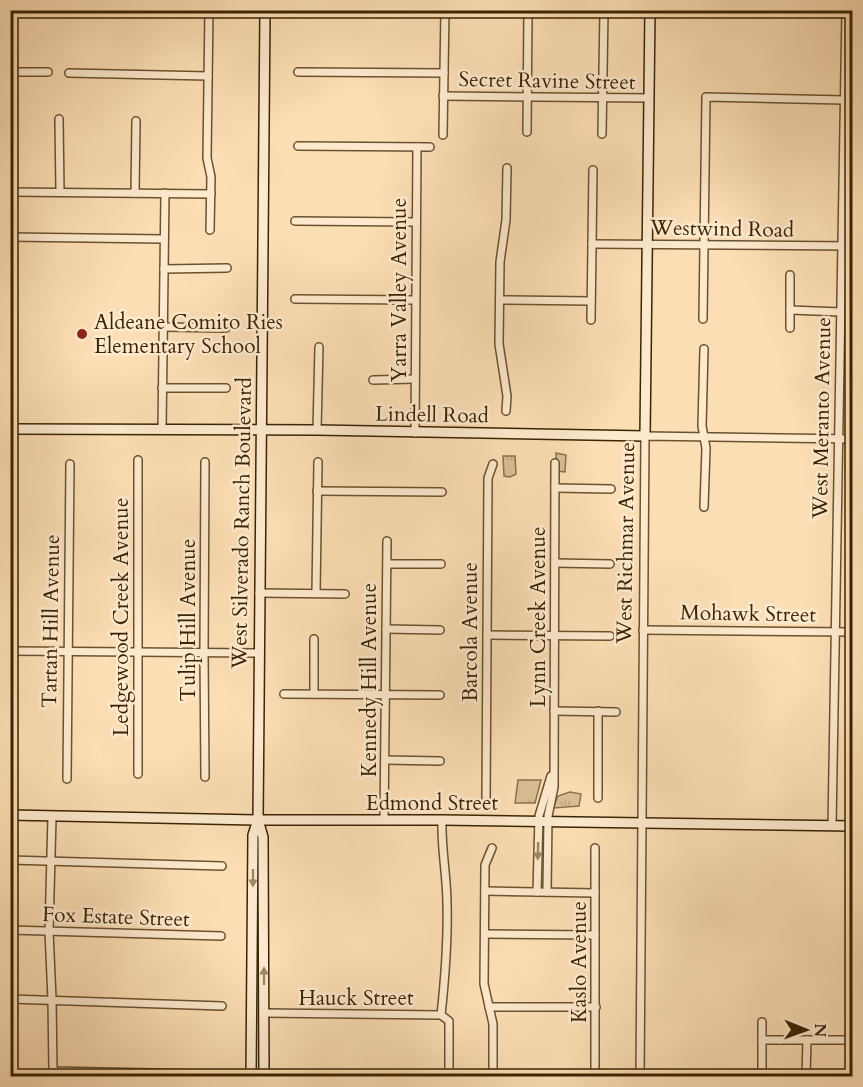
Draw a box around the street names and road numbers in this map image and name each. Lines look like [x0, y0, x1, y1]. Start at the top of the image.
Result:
street label: Secret Ravine Street [458, 65, 636, 97]
street label: Yarra Valley Avenue [385, 198, 414, 382]
street label: Westwind Road [649, 213, 794, 245]
street label: West Meranto Avenue [806, 317, 838, 520]
street label: West Silverado Ranch Boulevard [225, 377, 259, 670]
street label: Lindell Road [375, 400, 489, 430]
street label: West Richmar Avenue [610, 442, 642, 645]
street label: Ledgewood Creek Avenue [107, 498, 136, 736]
street label: Lynn Creek Avenue [524, 526, 553, 708]
street label: Tartan Hill Avenue [35, 534, 67, 708]
street label: Tulip Hill Avenue [174, 539, 203, 701]
street label: Barcola Avenue [456, 562, 485, 702]
street label: Kennedy Hill Avenue [355, 583, 384, 777]
street label: Mohawk Street [680, 598, 817, 630]
street label: Edmond Street [366, 789, 499, 818]
street label: Fox Estate Street [42, 900, 191, 934]
street label: Kaslo Avenue [565, 901, 594, 1023]
street label: Hauck Street [298, 984, 414, 1013]

